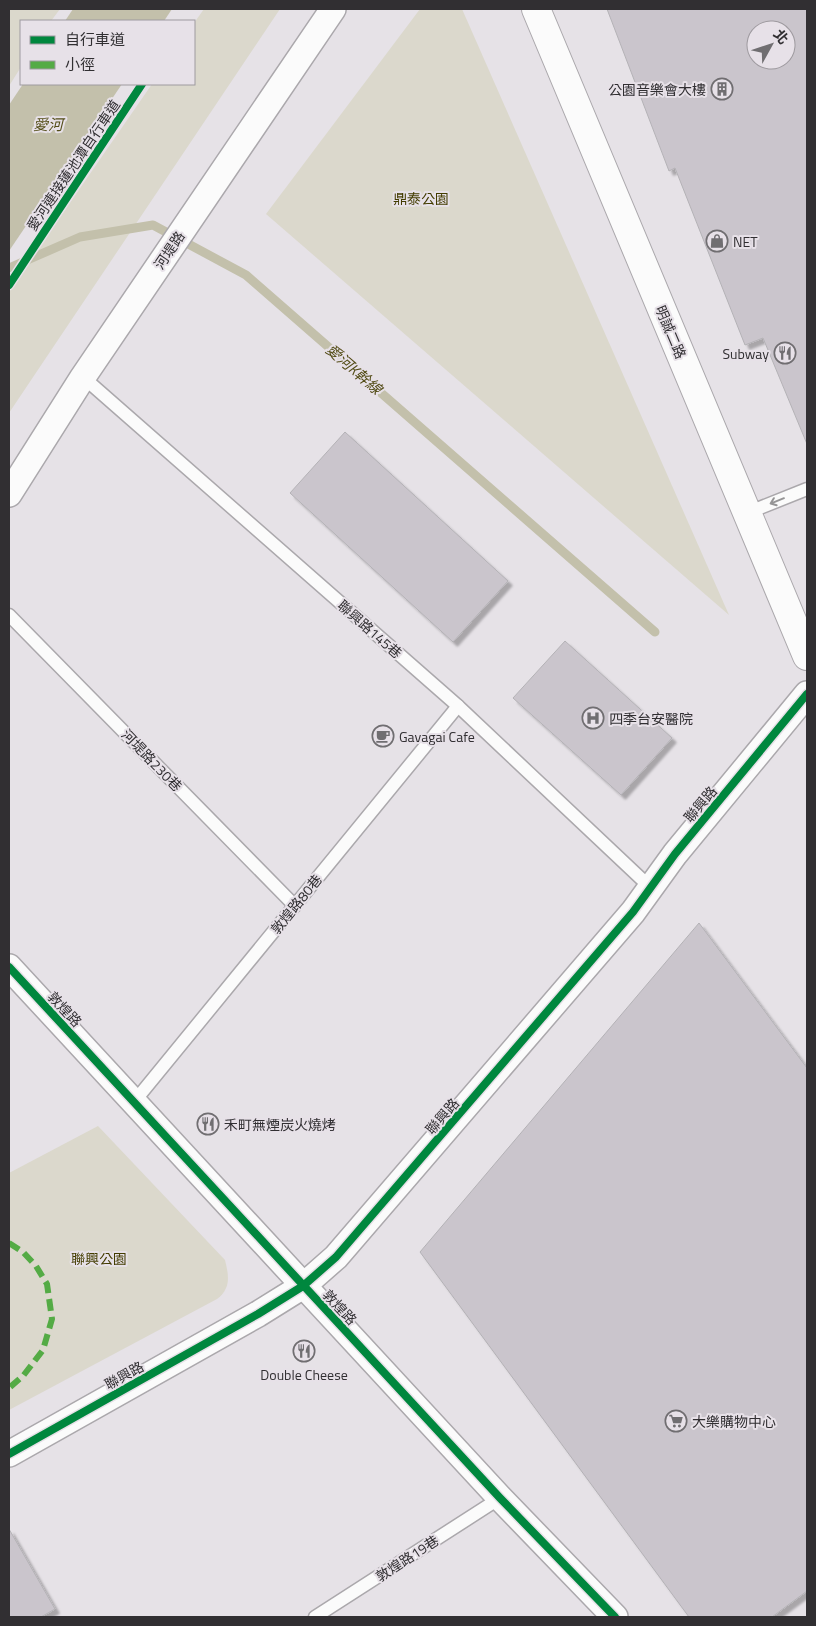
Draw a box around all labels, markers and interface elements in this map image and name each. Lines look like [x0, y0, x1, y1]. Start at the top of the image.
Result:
legend [20, 20, 195, 85]
north arrow [746, 20, 796, 70]
text: 北 [769, 24, 794, 48]
text: 自行車道 [65, 28, 125, 51]
text: 小徑 [65, 53, 95, 76]
building icon: 公園音樂會大樓 [710, 77, 734, 101]
place label: 公園音樂會大樓 [608, 79, 706, 100]
street label: 愛河連接蓮池潭自行車道 [21, 95, 125, 235]
water label: 愛河 [33, 113, 66, 136]
park label: 鼎泰公園 [393, 188, 449, 209]
street label: 河堤路 [149, 227, 189, 273]
shop icon: NET [705, 229, 729, 253]
place label: NET [733, 231, 758, 252]
street label: 明誠二路 [650, 302, 692, 362]
water label: 愛河K幹線 [321, 338, 389, 401]
restaurant icon: Subway [773, 341, 797, 365]
place label: Subway [722, 343, 769, 364]
one-way arrow [770, 497, 785, 506]
street label: 聯興路145巷 [333, 595, 407, 663]
hospital icon: 四季台安醫院 [581, 706, 605, 730]
place label: 四季台安醫院 [609, 708, 693, 729]
street label: 河堤路230巷 [117, 724, 187, 796]
cafe icon: Gavagai Cafe [371, 724, 395, 748]
place label: Gavagai Cafe [399, 726, 475, 747]
street label: 聯興路 [678, 781, 722, 827]
street label: 敦煌路80巷 [265, 870, 327, 938]
street label: 敦煌路 [43, 986, 87, 1032]
street label: 聯興路 [420, 1093, 464, 1139]
restaurant icon: 禾町無煙炭火燒烤 [196, 1112, 220, 1136]
place label: 禾町無煙炭火燒烤 [224, 1114, 336, 1135]
park label: 聯興公園 [71, 1248, 127, 1269]
street label: 敦煌路 [318, 1284, 362, 1330]
restaurant icon: Double Cheese [292, 1339, 316, 1363]
street label: 聯興路 [101, 1356, 147, 1394]
place label: Double Cheese [260, 1364, 348, 1385]
supermarket icon: 大樂購物中心 [664, 1409, 688, 1433]
place label: 大樂購物中心 [692, 1411, 776, 1432]
street label: 敦煌路19巷 [371, 1530, 443, 1586]

